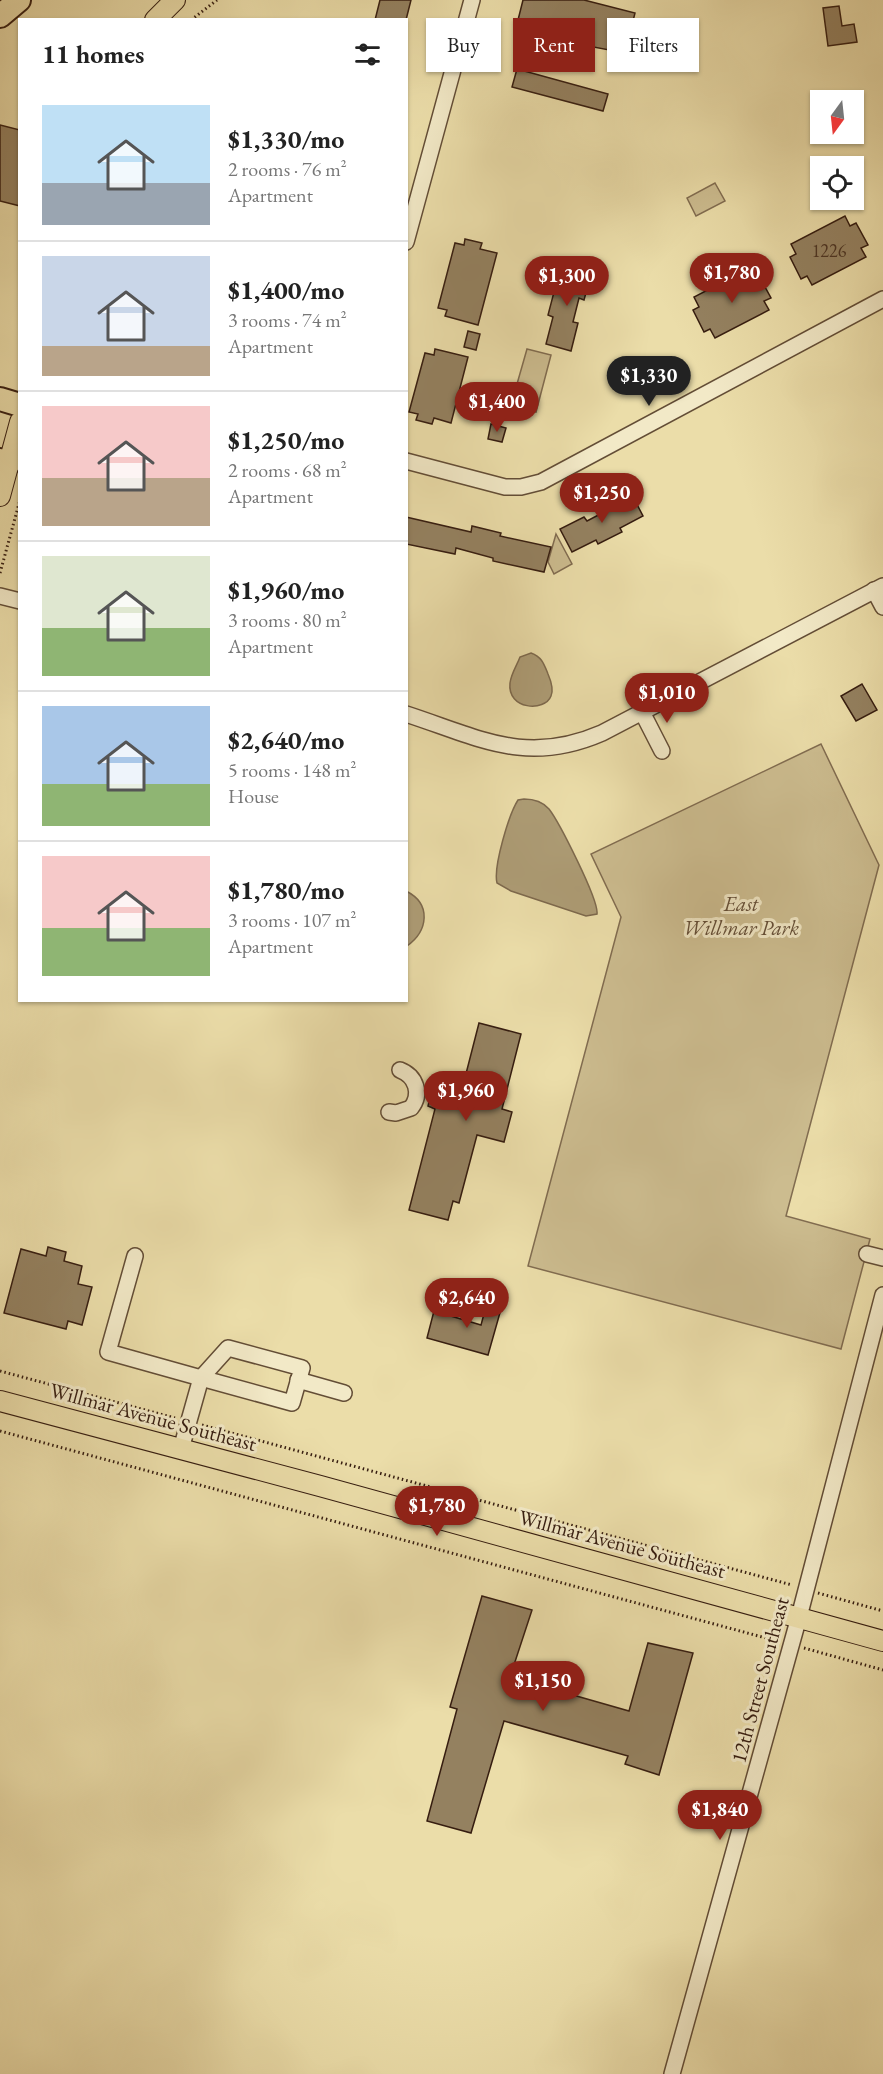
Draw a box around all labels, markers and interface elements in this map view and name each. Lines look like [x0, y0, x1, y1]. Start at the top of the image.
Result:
chip: Buy [426, 18, 501, 72]
chip: Rent [513, 18, 595, 72]
chip: Filters [607, 18, 699, 72]
text: 11 homes [42, 37, 144, 71]
icon: filters [351, 38, 384, 71]
north arrow [810, 90, 864, 144]
map controls [810, 90, 864, 210]
text: $1,330/mo [228, 122, 344, 156]
icon: home [90, 129, 162, 201]
text: 2 rooms · 76 m² [228, 156, 347, 182]
button: locate [810, 156, 864, 210]
text: Apartment [228, 182, 313, 208]
house number: 1226 [812, 239, 847, 262]
pin: $1,780 [683, 253, 781, 304]
pin: $1,300 [518, 256, 616, 307]
text: $1,780 [704, 259, 760, 285]
text: $1,300 [539, 262, 595, 288]
text: $1,400/mo [228, 273, 344, 307]
icon: home [90, 280, 162, 352]
text: 3 rooms · 74 m² [228, 307, 347, 333]
text: Apartment [228, 333, 313, 359]
pin: $1,330 [600, 356, 698, 407]
text: $1,330 [621, 362, 677, 388]
pin: $1,400 [448, 382, 546, 433]
text: $1,400 [469, 388, 525, 414]
text: $1,250/mo [228, 423, 344, 457]
icon: home [90, 430, 162, 502]
text: 2 rooms · 68 m² [228, 457, 347, 483]
pin: $1,250 [553, 473, 651, 524]
text: $1,250 [574, 479, 630, 505]
text: Apartment [228, 483, 313, 509]
text: $1,960/mo [228, 573, 344, 607]
icon: home [90, 580, 162, 652]
text: 3 rooms · 80 m² [228, 607, 347, 633]
text: Apartment [228, 633, 313, 659]
pin: $1,010 [618, 673, 716, 724]
text: $1,010 [639, 679, 695, 705]
text: $2,640/mo [228, 723, 344, 757]
icon: home [90, 730, 162, 802]
text: 5 rooms · 148 m² [228, 757, 356, 783]
text: House [228, 783, 279, 809]
text: $1,780/mo [228, 873, 344, 907]
icon: home [90, 880, 162, 952]
park label: East Willmar Park [683, 890, 800, 941]
text: 3 rooms · 107 m² [228, 907, 356, 933]
text: Apartment [228, 933, 313, 959]
pin: $1,960 [417, 1071, 515, 1122]
text: $1,960 [438, 1077, 494, 1103]
pin: $2,640 [418, 1278, 516, 1329]
text: $2,640 [439, 1284, 495, 1310]
street label: Willmar Avenue Southeast [47, 1376, 260, 1457]
pin: $1,780 [388, 1486, 486, 1537]
text: $1,780 [409, 1492, 465, 1518]
street label: Willmar Avenue Southeast [516, 1503, 729, 1584]
street label: 12th Street Southeast [724, 1594, 795, 1766]
pin: $1,150 [494, 1661, 592, 1712]
text: $1,150 [515, 1667, 571, 1693]
pin: $1,840 [671, 1790, 769, 1841]
text: $1,840 [692, 1796, 748, 1822]

